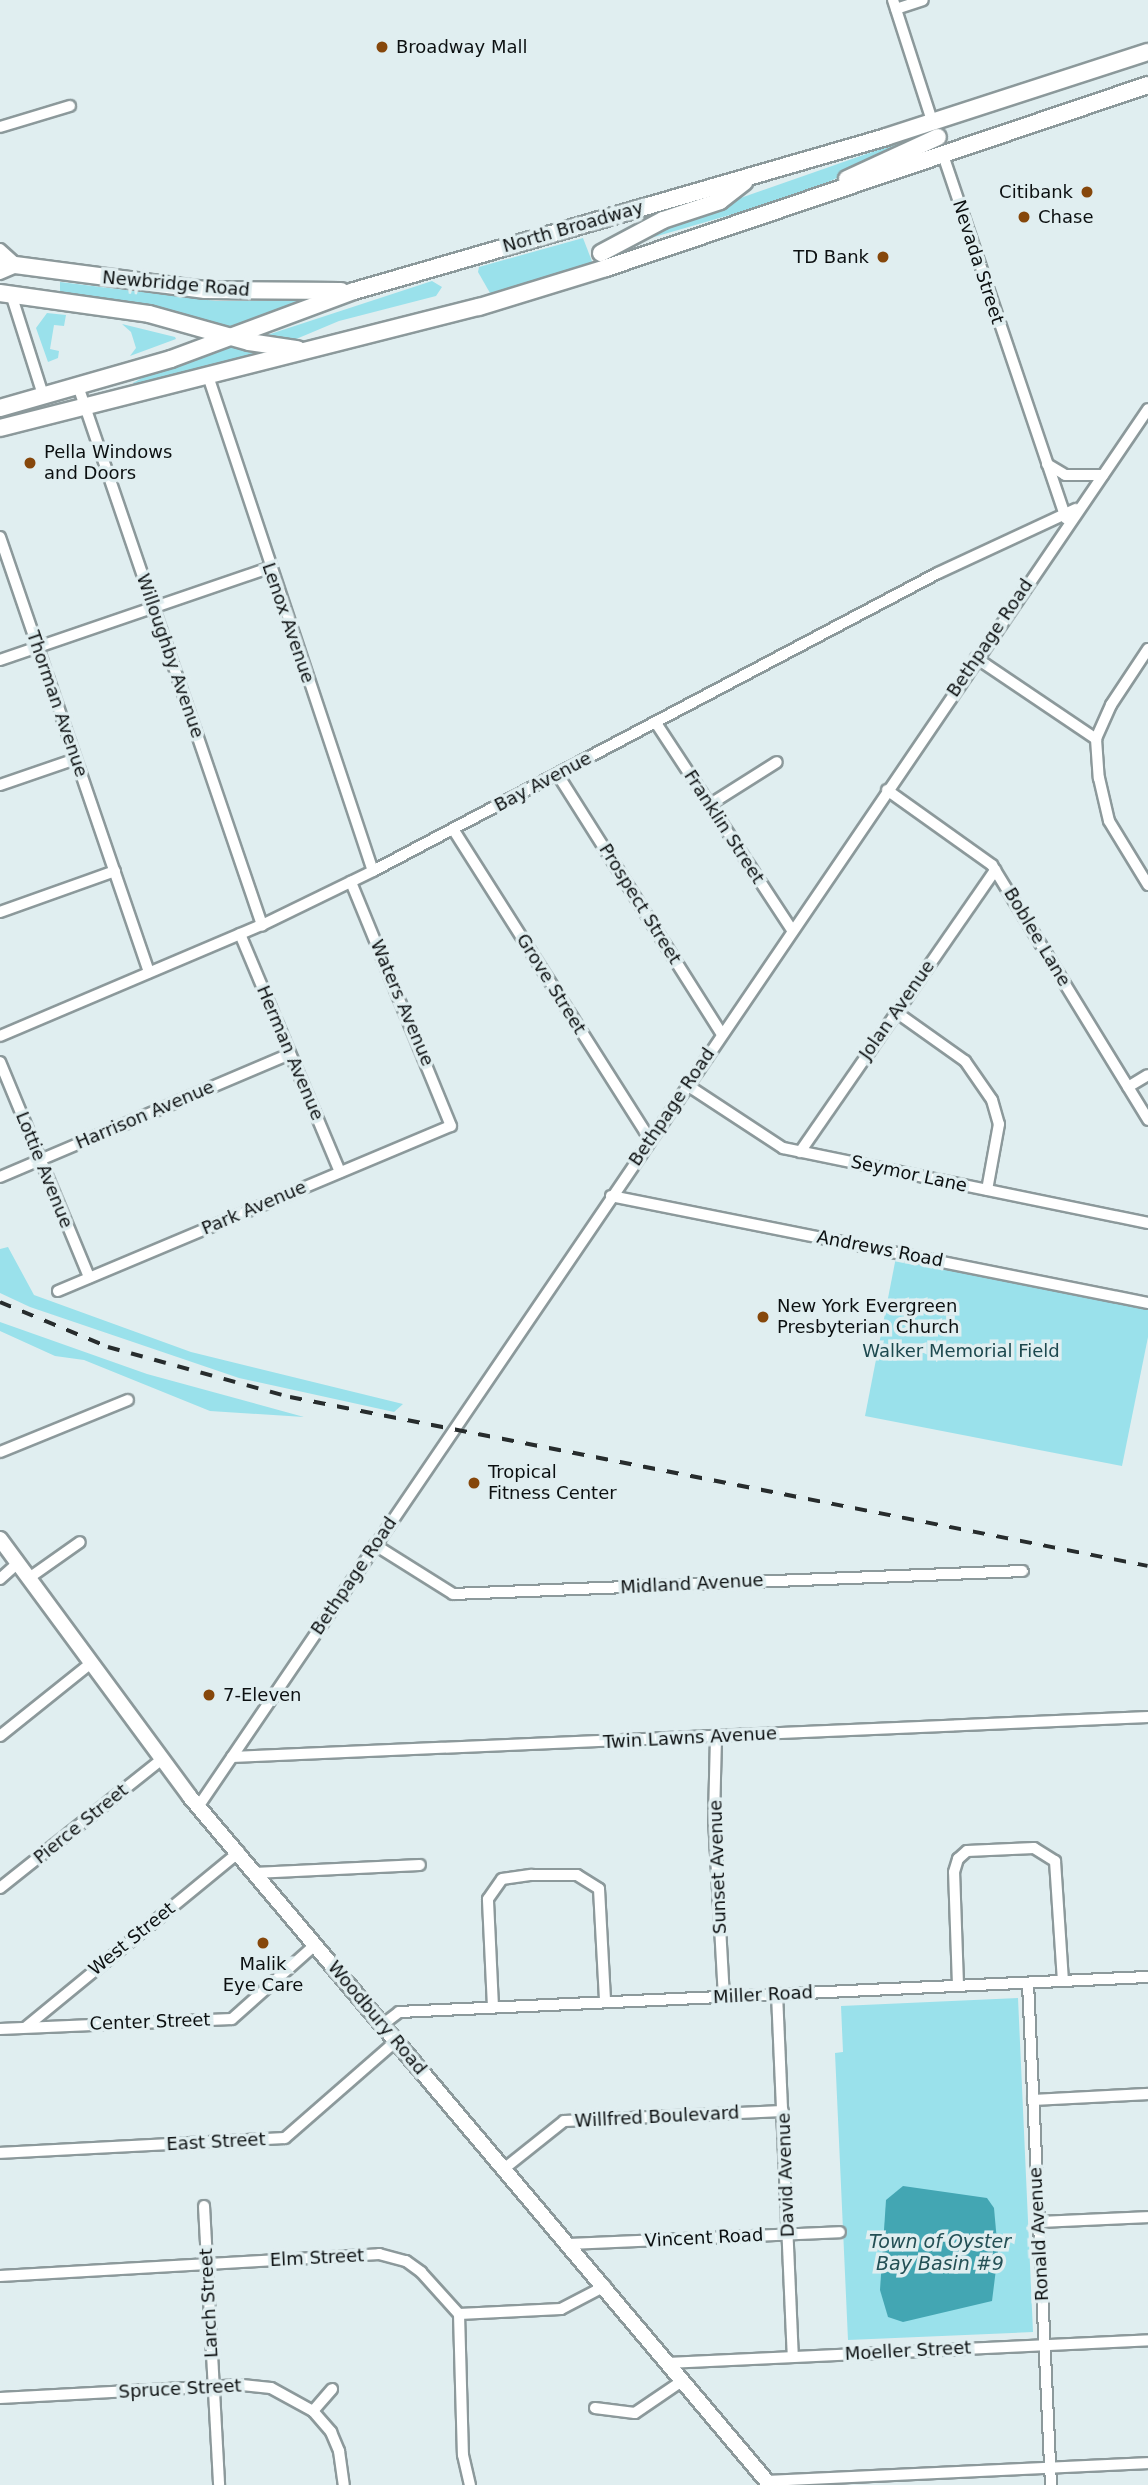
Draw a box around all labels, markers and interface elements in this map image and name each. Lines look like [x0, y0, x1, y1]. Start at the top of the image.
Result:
place label: Broadway Mall [396, 36, 528, 58]
marker: Broadway Mall [374, 39, 390, 55]
place label: Citibank [999, 181, 1073, 203]
marker: Citibank [1079, 184, 1095, 200]
street label: North Broadway [500, 197, 646, 257]
street label: Nevada Street [948, 197, 1008, 327]
place label: Chase [1038, 206, 1093, 228]
marker: Chase [1016, 209, 1032, 225]
place label: TD Bank [793, 246, 869, 268]
marker: TD Bank [875, 249, 891, 265]
street label: Newbridge Road [101, 267, 251, 301]
place label: Pella Windows and Doors [44, 442, 172, 484]
marker: Pella Windows and Doors [22, 455, 38, 471]
street label: Lenox Avenue [257, 560, 319, 686]
street label: Willoughby Avenue [132, 571, 208, 741]
street label: Bethpage Road [943, 575, 1037, 701]
street label: Thorman Avenue [22, 628, 92, 780]
street label: Bay Avenue [491, 747, 595, 817]
street label: Franklin Street [679, 766, 769, 888]
street label: Prospect Street [594, 840, 686, 968]
street label: Boblee Lane [999, 884, 1075, 990]
street label: Grove Street [512, 930, 590, 1038]
street label: Waters Avenue [366, 937, 438, 1069]
street label: Jolan Avenue [855, 956, 939, 1064]
street label: Herman Avenue [252, 982, 328, 1124]
street label: Bethpage Road [625, 1044, 719, 1170]
street label: Harrison Avenue [72, 1076, 218, 1154]
street label: Lottie Avenue [11, 1109, 77, 1231]
street label: Seymor Lane [849, 1151, 969, 1197]
street label: Park Avenue [198, 1176, 310, 1240]
street label: Andrews Road [815, 1226, 945, 1272]
place label: New York Evergreen Presbyterian Church [777, 1296, 959, 1338]
marker: New York Evergreen Presbyterian Church [755, 1309, 771, 1325]
park label: Walker Memorial Field [862, 1340, 1060, 1362]
place label: Tropical Fitness Center [488, 1462, 617, 1504]
marker: Tropical Fitness Center [466, 1475, 482, 1491]
street label: Bethpage Road [307, 1513, 401, 1639]
street label: Midland Avenue [620, 1569, 764, 1599]
place label: 7-Eleven [223, 1684, 302, 1706]
marker: 7-Eleven [201, 1687, 217, 1703]
street label: Twin Lawns Avenue [603, 1723, 777, 1753]
street label: Pierce Street [30, 1779, 132, 1869]
street label: Sunset Avenue [705, 1799, 731, 1935]
street label: West Street [85, 1898, 179, 1980]
marker: Malik Eye Care [255, 1935, 271, 1951]
place label: Malik Eye Care [223, 1954, 303, 1996]
street label: Woodbury Road [323, 1957, 431, 2079]
street label: Miller Road [713, 1982, 813, 2008]
street label: Center Street [89, 2009, 211, 2035]
street label: Willfred Boulevard [574, 2102, 740, 2132]
street label: David Avenue [773, 2112, 799, 2238]
street label: East Street [166, 2129, 266, 2155]
street label: Ronald Avenue [1025, 2166, 1053, 2302]
street label: Vincent Road [644, 2224, 764, 2252]
water label: Town of Oyster Bay Basin #9 [869, 2231, 1011, 2275]
street label: Elm Street [269, 2245, 365, 2271]
street label: Larch Street [195, 2248, 223, 2358]
street label: Moeller Street [844, 2337, 972, 2365]
street label: Spruce Street [118, 2375, 242, 2403]

